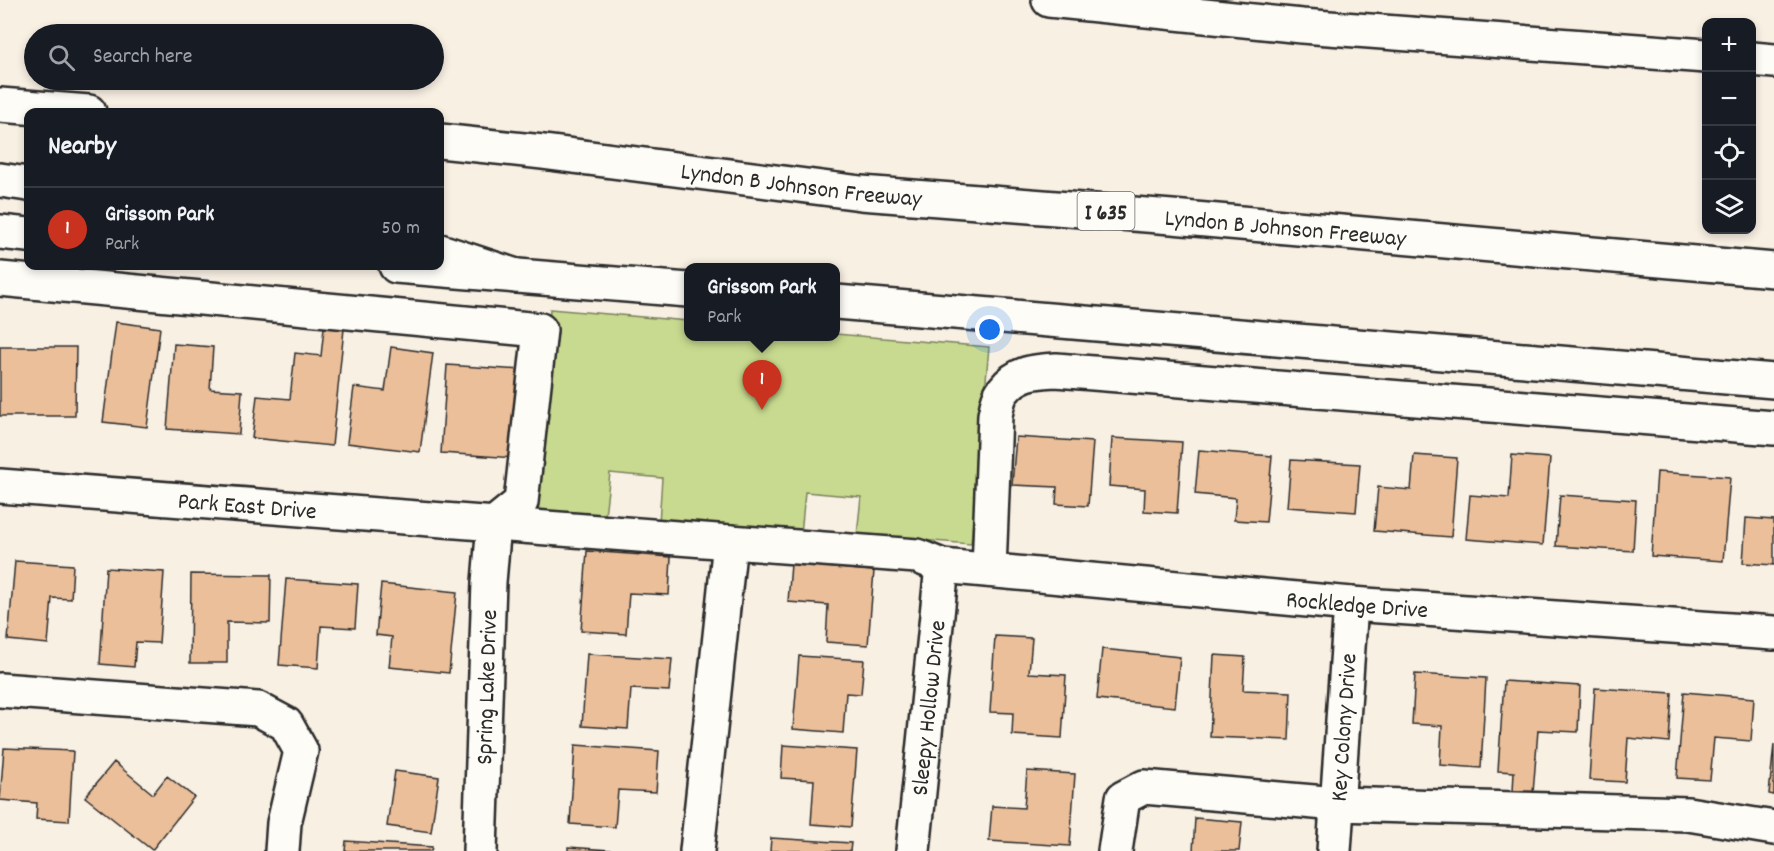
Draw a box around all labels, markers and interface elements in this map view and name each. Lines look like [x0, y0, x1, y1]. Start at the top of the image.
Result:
map controls [1702, 18, 1756, 234]
button: + [1702, 18, 1756, 72]
search box [24, 24, 444, 90]
icon: search [45, 41, 78, 74]
text: Search here [93, 42, 192, 73]
button: − [1702, 72, 1756, 126]
button: locate [1702, 126, 1756, 180]
text: Nearby [48, 129, 116, 166]
street label: Lyndon B Johnson Freeway [679, 156, 924, 218]
button: layers [1702, 180, 1756, 234]
road number: I 635 [1078, 192, 1134, 230]
text: Grissom Park [105, 200, 214, 231]
street label: Lyndon B Johnson Freeway [1163, 202, 1409, 258]
text: 1 [65, 215, 70, 243]
text: 50 m [382, 215, 420, 243]
text: Park [105, 231, 139, 259]
popup [684, 263, 840, 341]
text: Grissom Park [707, 273, 817, 304]
text: Park [707, 304, 741, 332]
your location [975, 315, 1004, 344]
pin: 1 [742, 360, 782, 410]
street label: Park East Drive [176, 486, 318, 530]
street label: Rockledge Drive [1284, 584, 1429, 629]
street label: Spring Lake Drive [469, 609, 508, 765]
street label: Sleepy Hollow Drive [905, 619, 956, 797]
street label: Key Colony Drive [1323, 652, 1368, 803]

